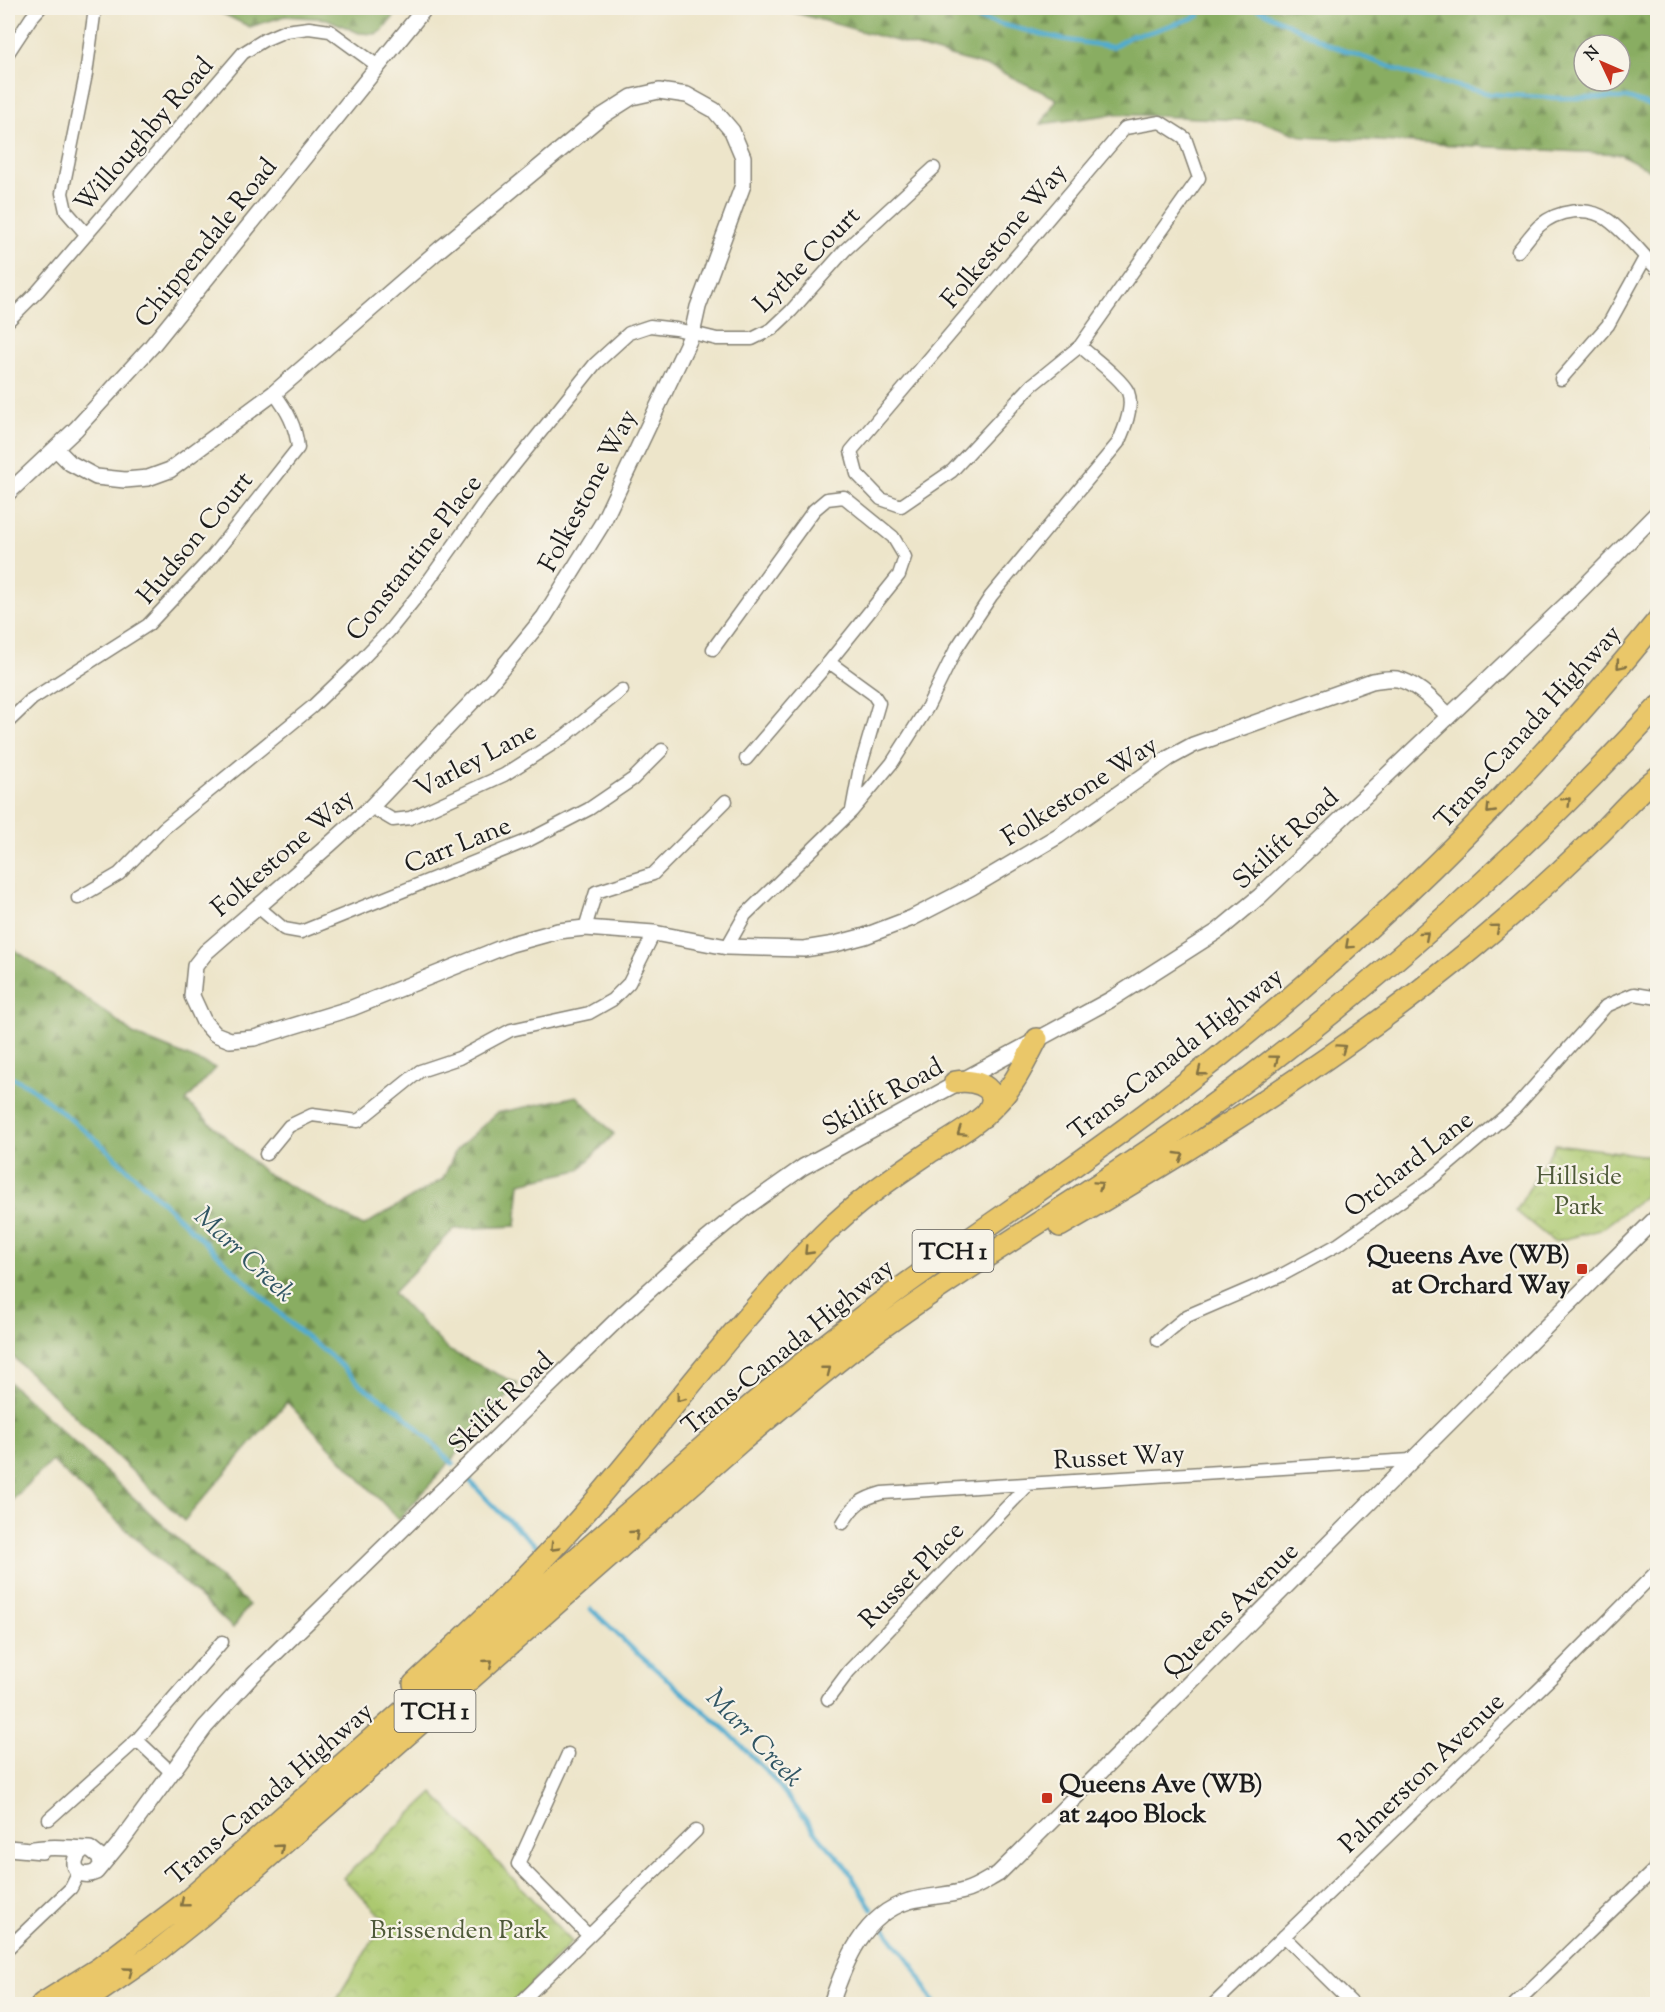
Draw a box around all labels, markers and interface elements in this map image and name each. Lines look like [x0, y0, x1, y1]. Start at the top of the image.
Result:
north arrow [1572, 33, 1632, 93]
text: N [1580, 42, 1606, 67]
street label: Willoughby Road [67, 49, 223, 222]
street label: Chippendale Road [127, 150, 287, 336]
street label: Folkestone Way [933, 156, 1077, 317]
street label: Lythe Court [746, 199, 870, 322]
street label: Folkestone Way [531, 403, 648, 579]
street label: Hudson Court [129, 464, 263, 613]
street label: Constantine Place [338, 467, 492, 650]
street label: Trans-Canada Highway [1427, 617, 1631, 838]
one-way arrow [1616, 658, 1627, 669]
street label: Varley Lane [409, 714, 543, 809]
street label: Folkestone Way [995, 728, 1166, 856]
street label: Folkestone Way [204, 781, 364, 927]
street label: Skilift Road [1225, 781, 1348, 899]
one-way arrow [1560, 798, 1571, 809]
one-way arrow [1486, 804, 1497, 814]
street label: Carr Lane [399, 808, 517, 884]
one-way arrow [1489, 925, 1500, 936]
one-way arrow [1418, 931, 1429, 942]
one-way arrow [1346, 938, 1356, 949]
street label: Trans-Canada Highway [1061, 959, 1292, 1151]
one-way arrow [1336, 1044, 1347, 1055]
street label: Skilift Road [816, 1049, 951, 1147]
one-way arrow [1268, 1055, 1279, 1066]
one-way arrow [1197, 1064, 1208, 1075]
street label: Orchard Lane [1337, 1103, 1482, 1227]
one-way arrow [957, 1125, 968, 1136]
one-way arrow [1174, 1151, 1184, 1163]
park label: Hillside Park [1536, 1159, 1622, 1226]
one-way arrow [1093, 1181, 1104, 1192]
water label: Marr Creek [184, 1199, 302, 1313]
road number: TCH 1 [912, 1230, 994, 1272]
place label: Queens Ave (WB) at Orchard Way [1366, 1238, 1570, 1305]
one-way arrow [804, 1243, 815, 1254]
street label: Trans-Canada Highway [675, 1251, 903, 1445]
marker: Queens Ave (WB) at Orchard Way [1575, 1262, 1589, 1276]
street label: Skilift Road [441, 1344, 563, 1464]
one-way arrow [820, 1366, 831, 1377]
one-way arrow [677, 1392, 688, 1403]
street label: Russet Way [1052, 1437, 1186, 1480]
street label: Russet Place [852, 1514, 974, 1638]
one-way arrow [628, 1530, 639, 1541]
street label: Queens Avenue [1155, 1534, 1308, 1687]
one-way arrow [551, 1540, 562, 1551]
one-way arrow [482, 1659, 493, 1670]
water label: Marr Creek [696, 1680, 811, 1797]
street label: Palmerston Avenue [1332, 1685, 1514, 1863]
road number: TCH 1 [394, 1690, 476, 1732]
street label: Trans-Canada Highway [159, 1694, 382, 1895]
place label: Queens Ave (WB) at 2400 Block [1059, 1767, 1263, 1834]
marker: Queens Ave (WB) at 2400 Block [1040, 1791, 1054, 1805]
one-way arrow [273, 1844, 284, 1855]
one-way arrow [180, 1896, 191, 1907]
park label: Brissenden Park [370, 1913, 548, 1950]
one-way arrow [123, 1968, 134, 1979]

